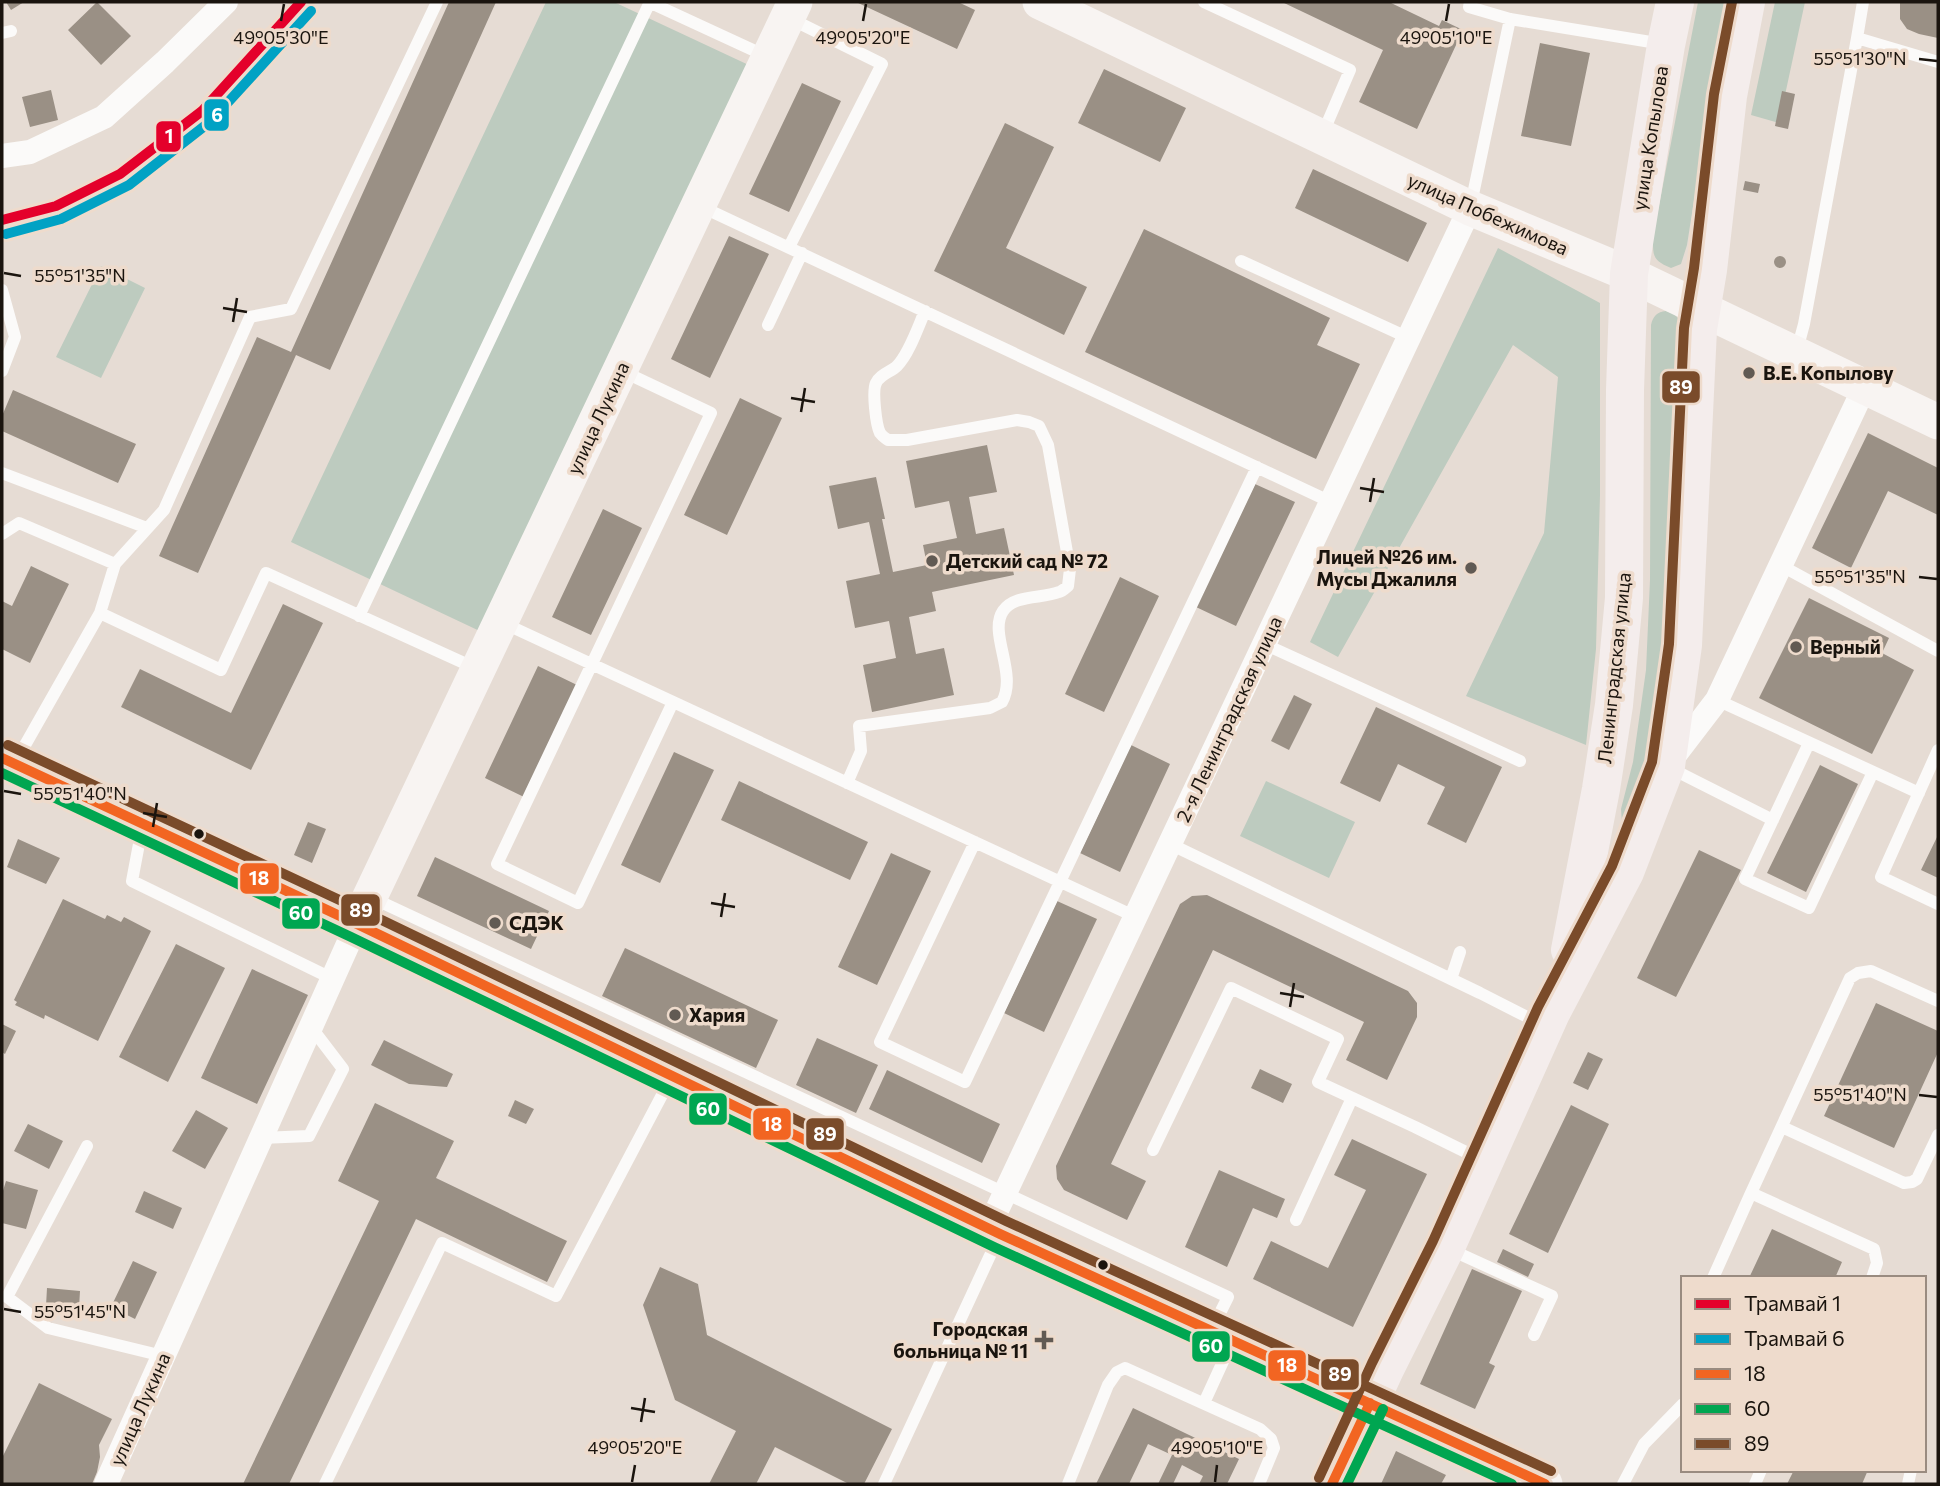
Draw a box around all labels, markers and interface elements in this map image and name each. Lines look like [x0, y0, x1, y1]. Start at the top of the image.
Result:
text: 49°05'30"E [233, 26, 329, 48]
text: 49°05'20"E [816, 26, 910, 48]
text: 49°05'10"E [1400, 26, 1492, 48]
text: 55°51'30"N [1813, 47, 1907, 69]
street label: улица Копылова [1627, 64, 1672, 212]
line badge: 6 [203, 98, 230, 132]
text: 6 [211, 103, 223, 126]
line badge: 1 [155, 120, 182, 153]
text: 1 [165, 124, 173, 147]
street label: улица Побежимова [1404, 168, 1572, 259]
text: 55°51'35"N [34, 264, 126, 286]
street label: улица Лукина [561, 358, 634, 478]
place label: В.Е. Копылову [1763, 361, 1894, 384]
marker: В.Е. Копылову [1741, 365, 1757, 381]
line badge: 89 [1661, 370, 1701, 404]
text: 89 [1669, 375, 1693, 398]
place label: Лицей №26 им. Мусы Джалиля [1316, 545, 1457, 590]
place label: Детский сад № 72 [946, 549, 1108, 572]
marker: Детский сад № 72 [924, 553, 940, 569]
marker: Лицей №26 им. Мусы Джалиля [1463, 560, 1479, 576]
text: 55°51'35"N [1814, 565, 1906, 587]
street label: Ленинградская улица [1592, 571, 1635, 765]
street label: 2-я Ленинградская улица [1171, 612, 1286, 825]
place label: Верный [1810, 635, 1881, 658]
marker: Верный [1788, 639, 1804, 655]
text: 55°51'40"N [33, 782, 127, 804]
unlabelled marker [192, 827, 206, 841]
line badge: 18 [239, 862, 280, 895]
text: 18 [249, 866, 269, 889]
line badge: 89 [340, 893, 381, 927]
line badge: 60 [281, 897, 321, 930]
text: 89 [349, 898, 373, 921]
text: 60 [289, 901, 313, 924]
place label: СДЭК [509, 911, 564, 934]
marker: СДЭК [487, 915, 503, 931]
place label: Хария [689, 1003, 745, 1026]
marker: Хария [667, 1007, 683, 1023]
text: 55°51'40"N [1813, 1083, 1907, 1105]
line badge: 60 [688, 1092, 728, 1126]
text: 60 [696, 1097, 720, 1120]
line badge: 18 [752, 1107, 792, 1141]
text: 18 [762, 1112, 782, 1135]
line badge: 89 [805, 1117, 845, 1151]
text: 89 [813, 1122, 837, 1145]
unlabelled marker [1096, 1258, 1110, 1272]
legend [1681, 1276, 1926, 1472]
text: Трамвай 1 [1744, 1290, 1841, 1315]
text: 55°51'45"N [34, 1300, 126, 1322]
place label: Городская больница № 11 [893, 1317, 1028, 1362]
text: Трамвай 6 [1744, 1325, 1845, 1350]
marker: Городская больница № 11 [1034, 1330, 1054, 1350]
line badge: 60 [1191, 1330, 1231, 1363]
text: 60 [1199, 1334, 1223, 1357]
street label: улица Лукина [104, 1349, 175, 1469]
line badge: 18 [1267, 1349, 1307, 1382]
text: 18 [1277, 1353, 1297, 1376]
line badge: 89 [1320, 1358, 1360, 1391]
text: 18 [1744, 1360, 1766, 1385]
text: 89 [1328, 1362, 1352, 1385]
text: 60 [1744, 1395, 1770, 1420]
text: 89 [1744, 1430, 1770, 1455]
text: 49°05'20"E [588, 1436, 682, 1458]
text: 49°05'10"E [1171, 1436, 1263, 1458]

